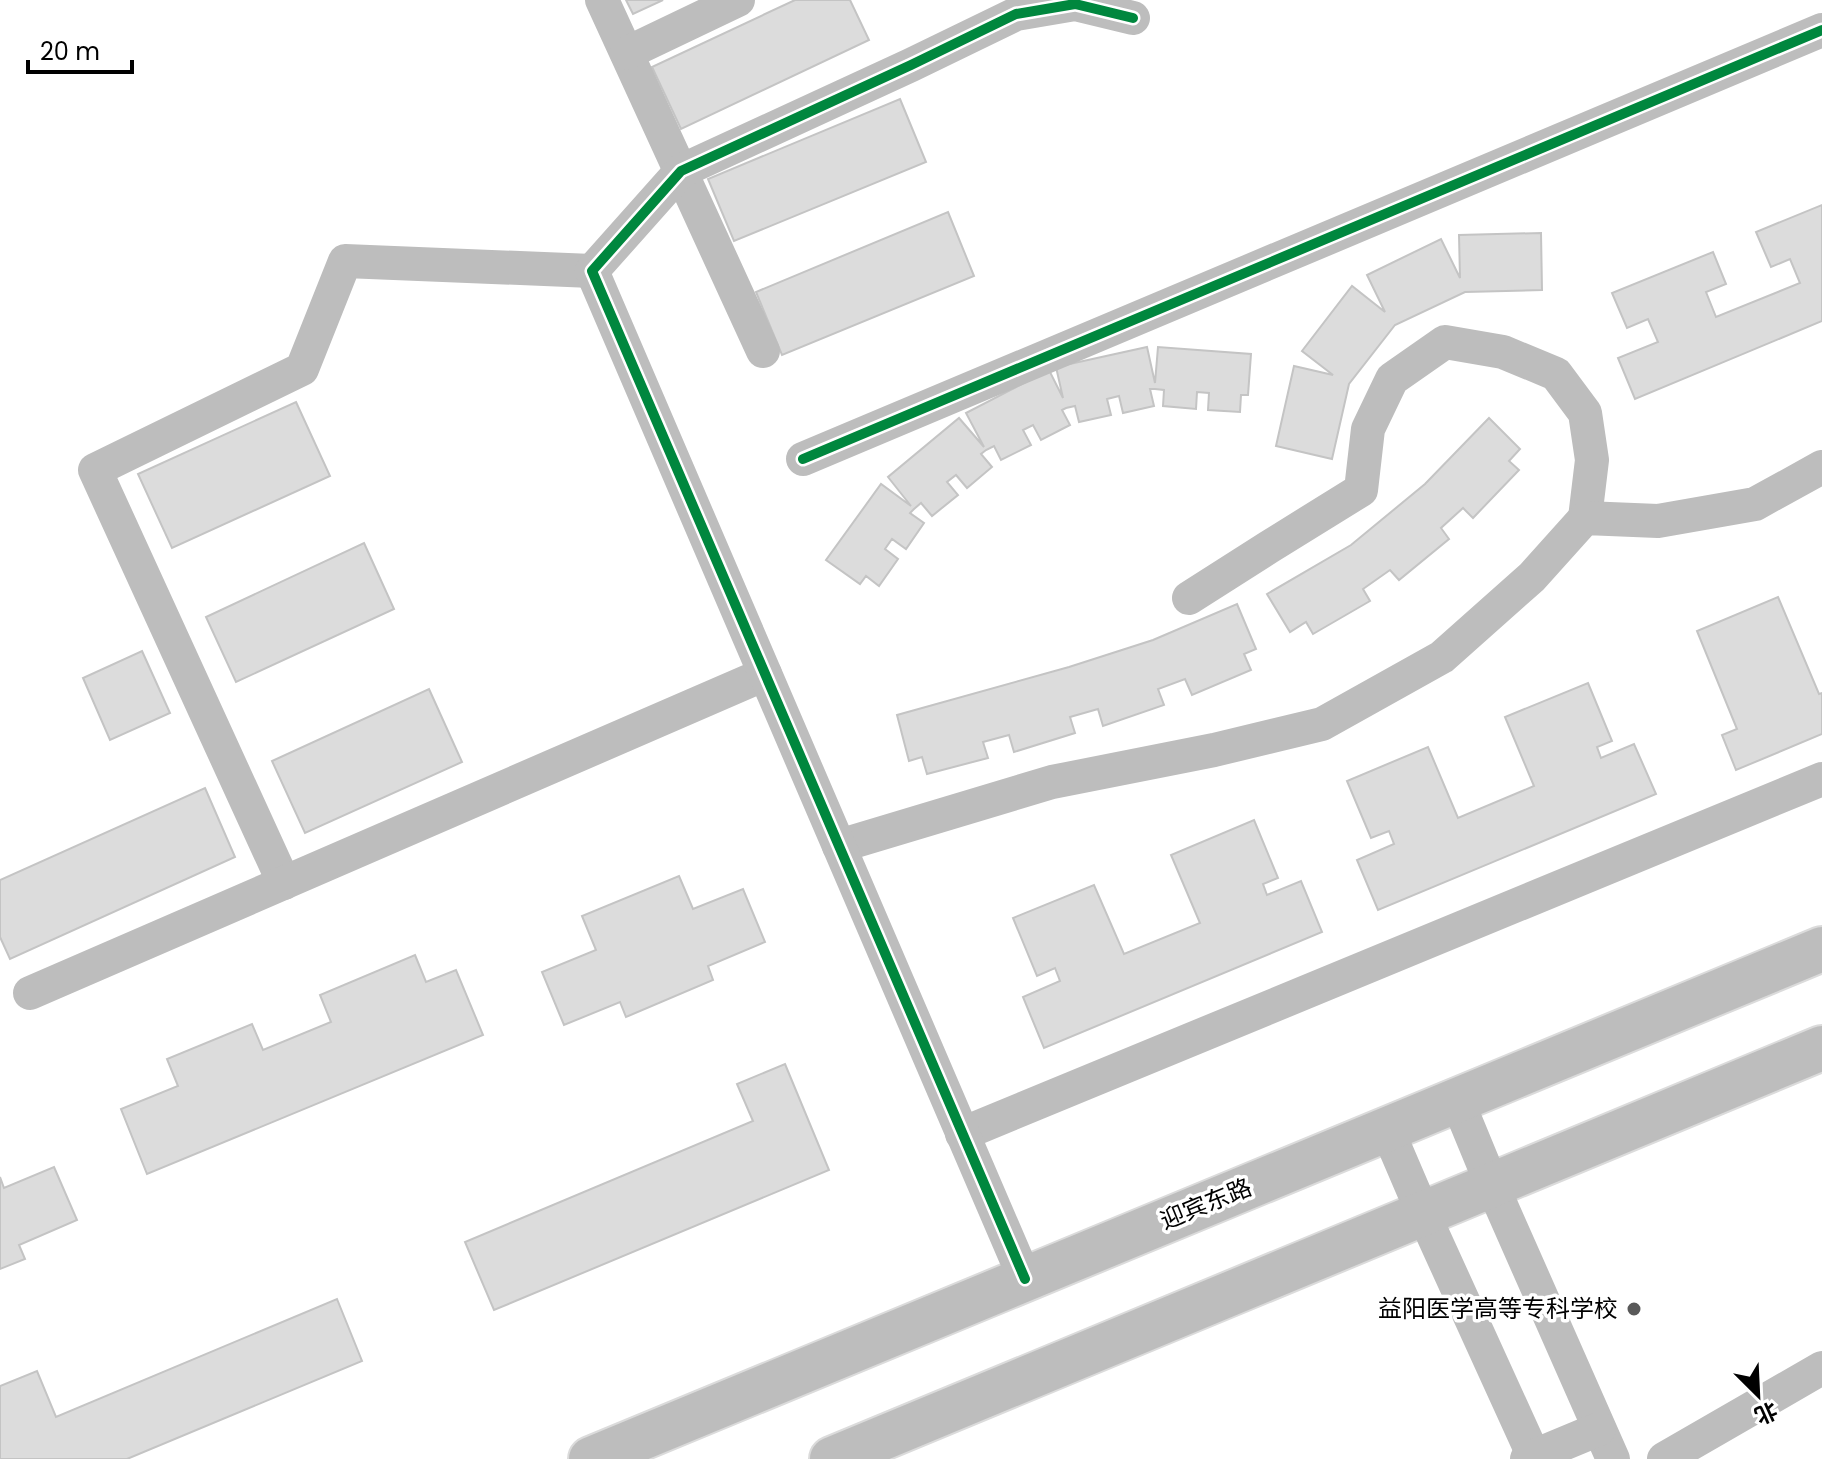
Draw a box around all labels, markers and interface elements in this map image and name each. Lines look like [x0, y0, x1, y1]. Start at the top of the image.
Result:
scale bar [28, 24, 132, 74]
text: 20 m [40, 35, 100, 68]
street label: 迎宾东路 [1155, 1170, 1256, 1237]
place label: 益阳医学高等专科学校 [1378, 1292, 1618, 1325]
marker: 益阳医学高等专科学校 [1625, 1300, 1643, 1318]
north arrow [1718, 1355, 1798, 1435]
text: 北 [1750, 1394, 1782, 1431]

